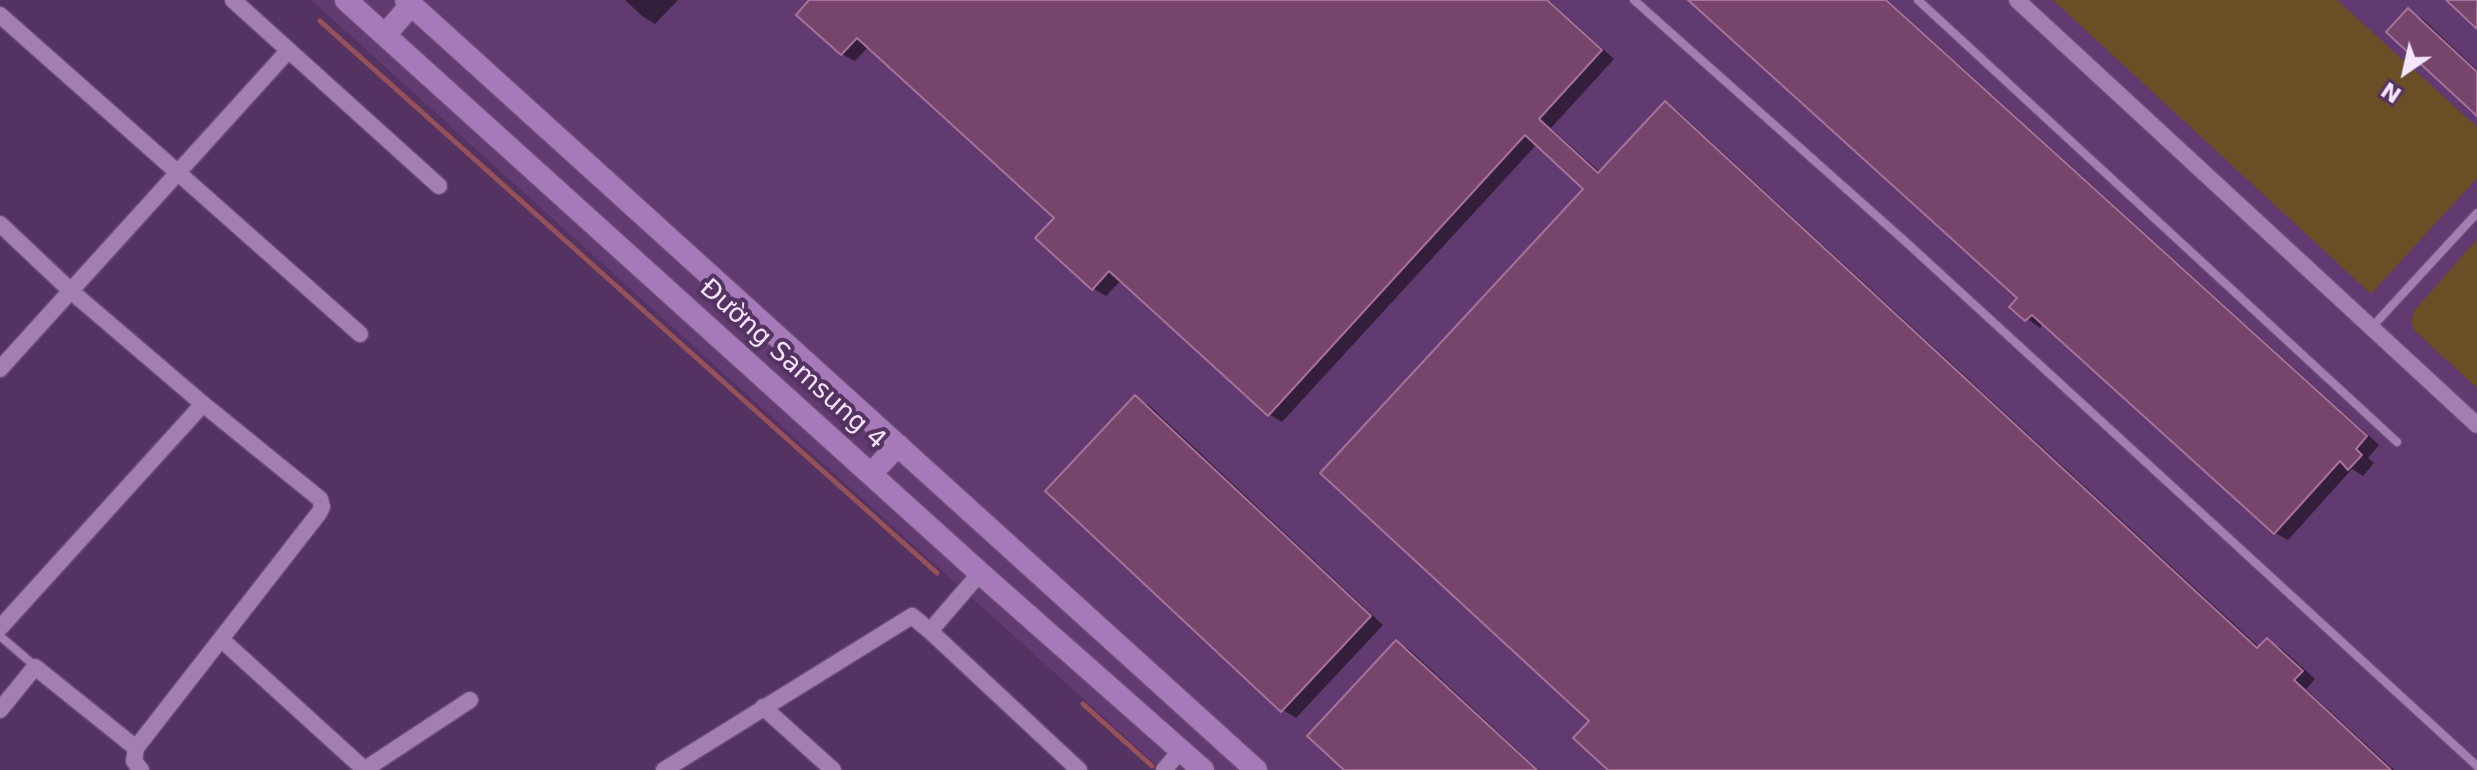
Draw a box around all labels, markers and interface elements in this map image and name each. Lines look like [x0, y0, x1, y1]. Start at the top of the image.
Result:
north arrow [2365, 32, 2445, 112]
text: N [2377, 77, 2406, 108]
street label: Đường Samsung 4 [693, 273, 891, 457]

